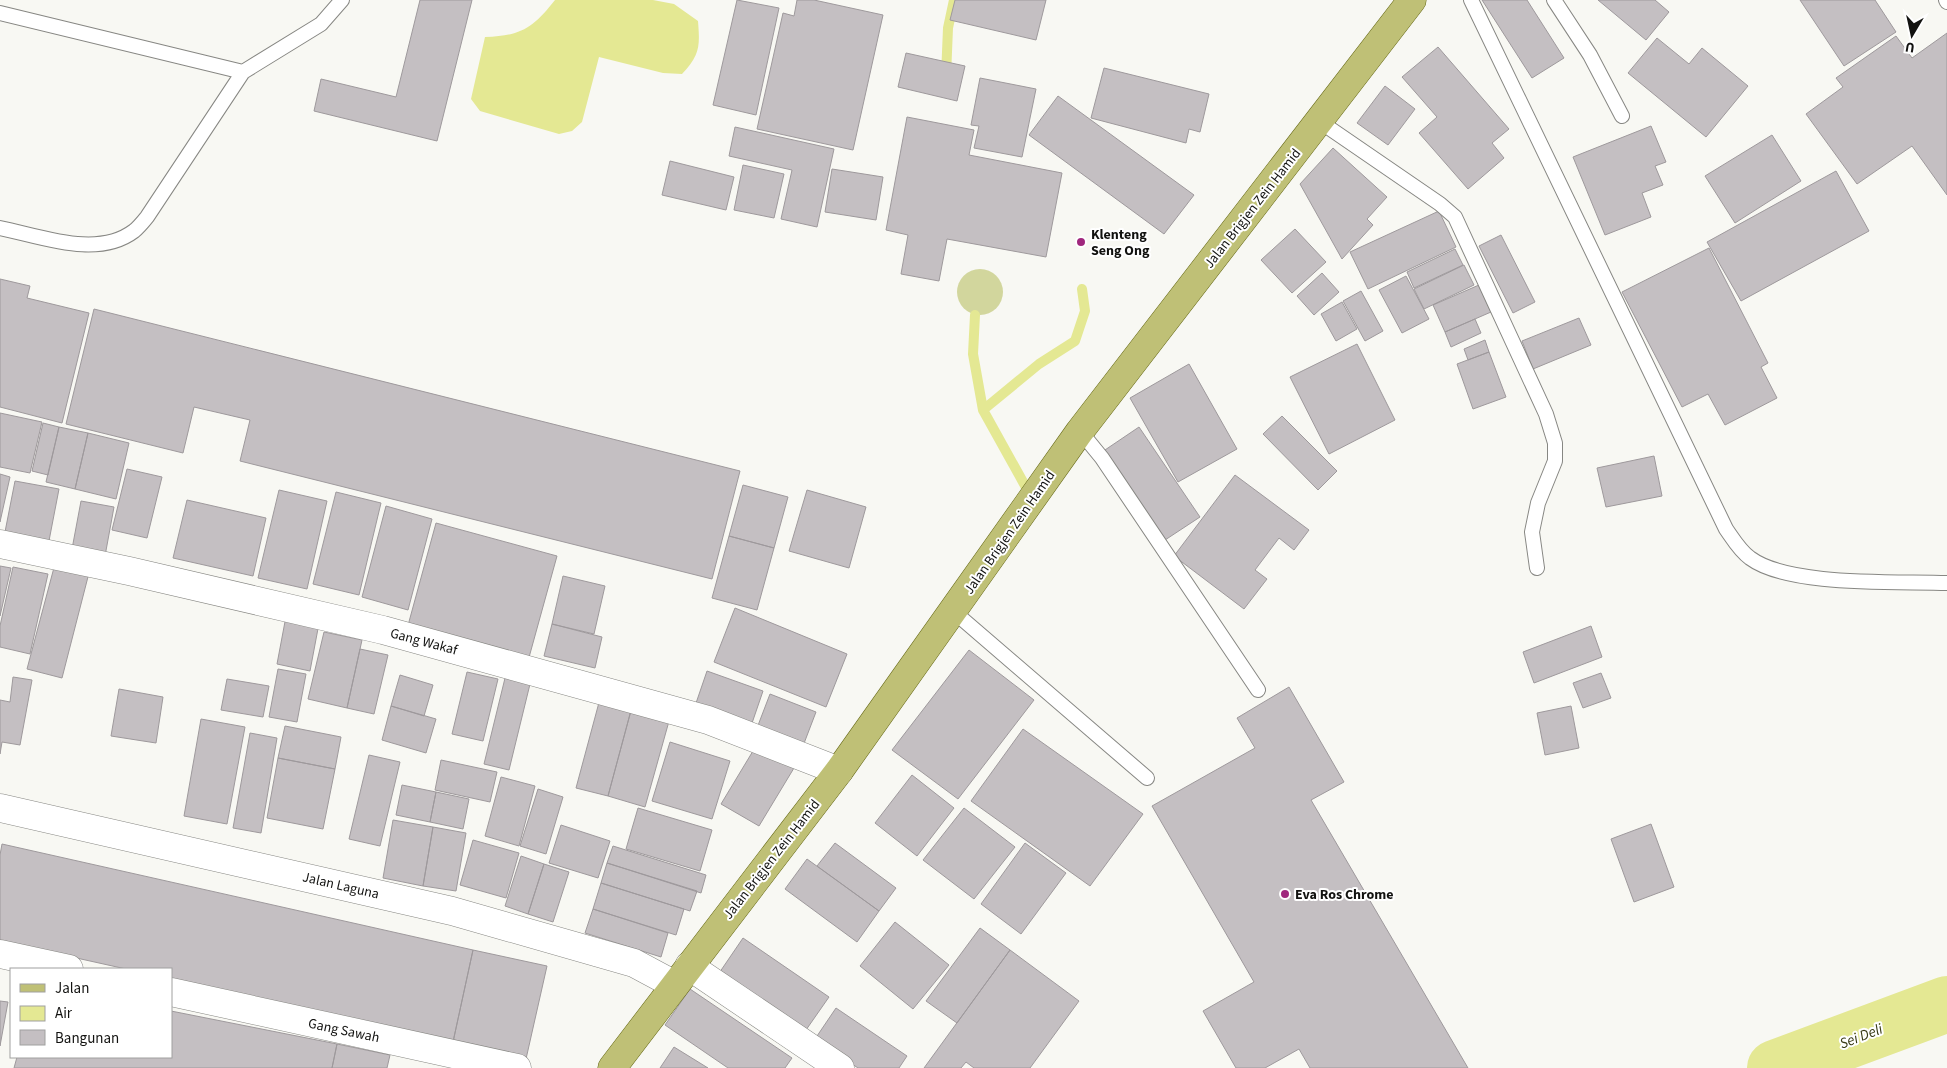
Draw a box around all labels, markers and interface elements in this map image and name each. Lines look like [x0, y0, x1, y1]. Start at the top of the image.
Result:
north arrow [1887, 10, 1937, 60]
text: U [1904, 36, 1916, 57]
street label: Jalan Brigjen Zein Hamid [1200, 145, 1306, 273]
place label: Klenteng Seng Ong [1091, 225, 1150, 261]
marker: Klenteng Seng Ong [1075, 236, 1087, 248]
street label: Jalan Brigjen Zein Hamid [959, 467, 1060, 598]
street label: Gang Wakaf [388, 623, 461, 661]
street label: Jalan Brigjen Zein Hamid [719, 796, 825, 924]
street label: Jalan Laguna [300, 867, 381, 905]
place label: Eva Ros Chrome [1295, 885, 1394, 905]
marker: Eva Ros Chrome [1279, 888, 1291, 900]
legend [10, 968, 172, 1058]
text: Jalan [55, 978, 89, 999]
text: Air [55, 1003, 73, 1024]
street label: Gang Sawah [306, 1014, 381, 1048]
water label: Sei Deli [1837, 1018, 1886, 1054]
text: Bangunan [55, 1028, 119, 1049]

